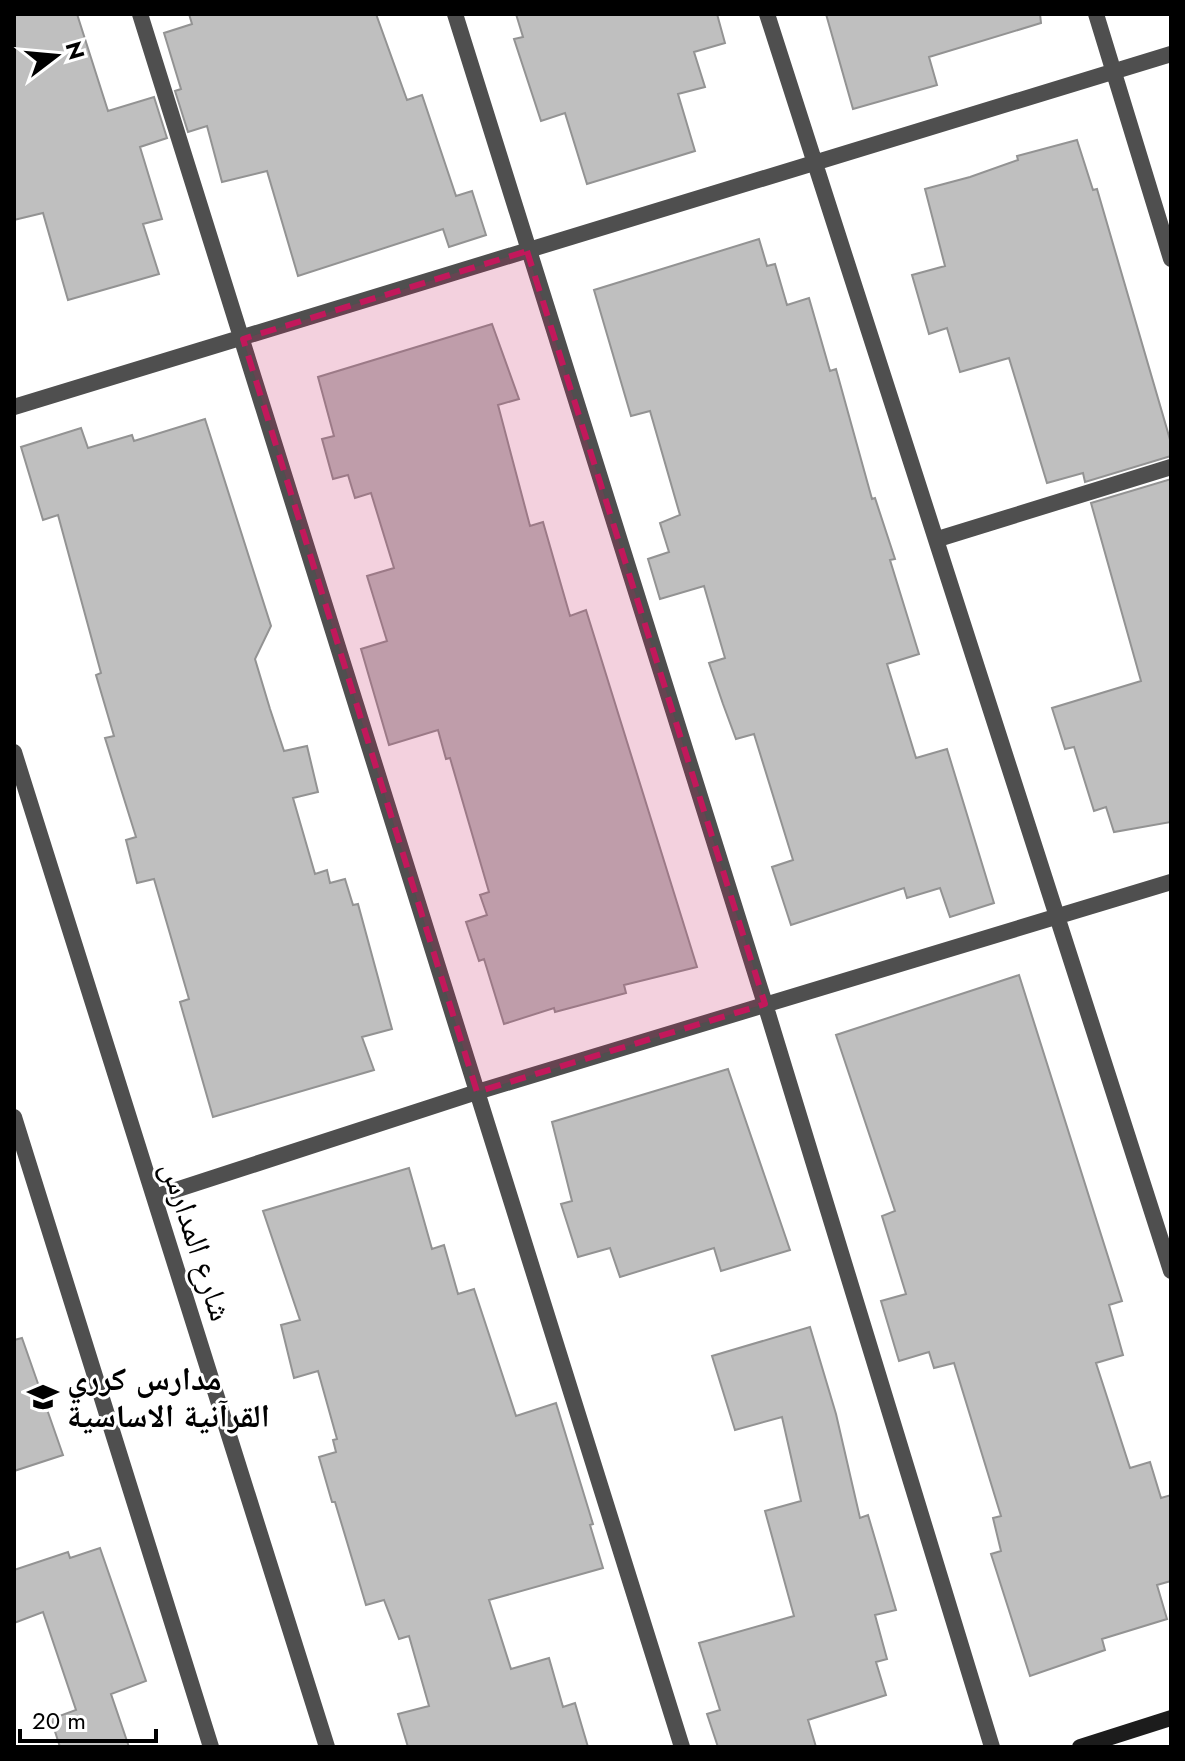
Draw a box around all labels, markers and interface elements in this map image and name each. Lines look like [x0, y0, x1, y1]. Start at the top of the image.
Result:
north arrow [16, 16, 96, 96]
text: N [57, 38, 93, 63]
street label: شارع المدارس [150, 1155, 244, 1327]
place label: مدارس كرري القرآنية الاساسية [67, 1356, 270, 1439]
school or university icon: مدارس كرري القرآنية الاساسية [26, 1380, 60, 1414]
scale bar [20, 1693, 156, 1743]
text: 20 m [32, 1703, 86, 1738]

